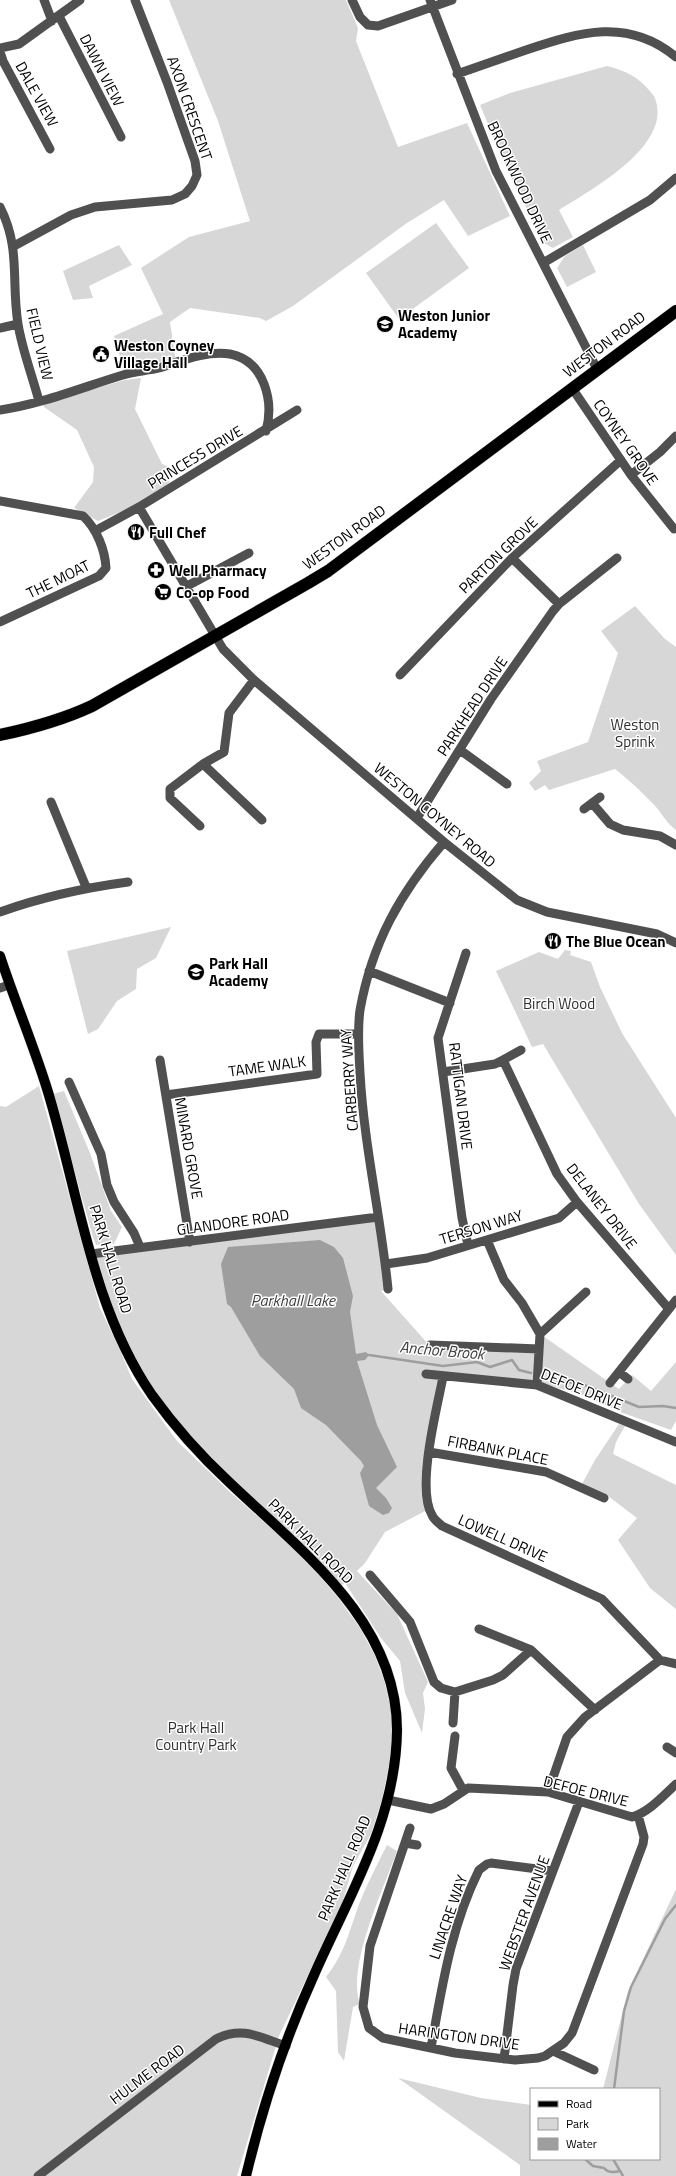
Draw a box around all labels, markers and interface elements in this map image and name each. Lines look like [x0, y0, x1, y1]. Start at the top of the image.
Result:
street label: DAWN VIEW [74, 30, 130, 110]
street label: AXON CRESCENT [161, 53, 219, 163]
street label: DALE VIEW [10, 57, 64, 131]
street label: BROOKWOOD DRIVE [482, 117, 558, 247]
place label: Weston Junior Academy [398, 304, 490, 344]
street label: FIELD VIEW [20, 305, 60, 383]
street label: WESTON ROAD [558, 305, 650, 383]
school or university icon: Weston Junior Academy [375, 314, 395, 334]
place label: Weston Coyney Village Hall [114, 334, 215, 374]
public building icon: Weston Coyney Village Hall [91, 344, 111, 364]
street label: COYNEY GROVE [588, 394, 664, 490]
street label: PRINCESS DRIVE [143, 419, 247, 495]
street label: WESTON ROAD [298, 499, 390, 575]
street label: PARTON GROVE [453, 511, 543, 599]
place label: Full Chef [149, 521, 207, 544]
restaurant icon: Full Chef [126, 522, 146, 542]
street label: THE MOAT [22, 554, 94, 604]
place label: Well Pharmacy [169, 559, 267, 582]
pharmacy icon: Well Pharmacy [146, 560, 166, 580]
place label: Co-op Food [176, 581, 249, 604]
supermarket icon: Co-op Food [153, 582, 173, 602]
street label: PARKHEAD DRIVE [431, 651, 513, 761]
park label: Weston Sprink [611, 713, 659, 753]
street label: WESTON COYNEY ROAD [369, 757, 501, 873]
place label: The Blue Ocean [566, 930, 666, 953]
restaurant icon: The Blue Ocean [543, 931, 563, 951]
place label: Park Hall Academy [209, 952, 269, 992]
school or university icon: Park Hall Academy [186, 962, 206, 982]
park label: Birch Wood [523, 992, 595, 1015]
street label: CARBERRY WAY [334, 1028, 364, 1132]
street label: RATTIGAN DRIVE [443, 1041, 479, 1151]
street label: TAME WALK [227, 1049, 308, 1083]
street label: MINARD GROVE [169, 1095, 209, 1201]
street label: DELANEY DRIVE [561, 1158, 643, 1254]
street label: PARK HALL ROAD [84, 1202, 138, 1316]
street label: GLANDORE ROAD [175, 1203, 291, 1241]
street label: TERSON WAY [436, 1203, 526, 1251]
water label: Parkhall Lake [251, 1288, 337, 1312]
water label: Anchor Brook [399, 1334, 487, 1366]
street label: DEFOE DRIVE [537, 1362, 627, 1416]
street label: FIRBANK PLACE [446, 1429, 550, 1471]
street label: PARK HALL ROAD [263, 1493, 359, 1589]
street label: LOWELL DRIVE [455, 1508, 551, 1568]
park label: Park Hall Country Park [155, 1716, 237, 1756]
street label: DEFOE DRIVE [541, 1769, 631, 1813]
street label: PARK HALL ROAD [311, 1812, 377, 1924]
street label: WEBSTER AVENUE [492, 1852, 556, 1974]
street label: LINACRE WAY [423, 1872, 473, 1962]
street label: HARINGTON DRIVE [397, 2016, 521, 2056]
street label: HULME ROAD [105, 2038, 189, 2110]
legend [530, 2088, 660, 2160]
text: Road [566, 2094, 592, 2113]
text: Park [566, 2114, 589, 2133]
text: Water [566, 2134, 597, 2153]

